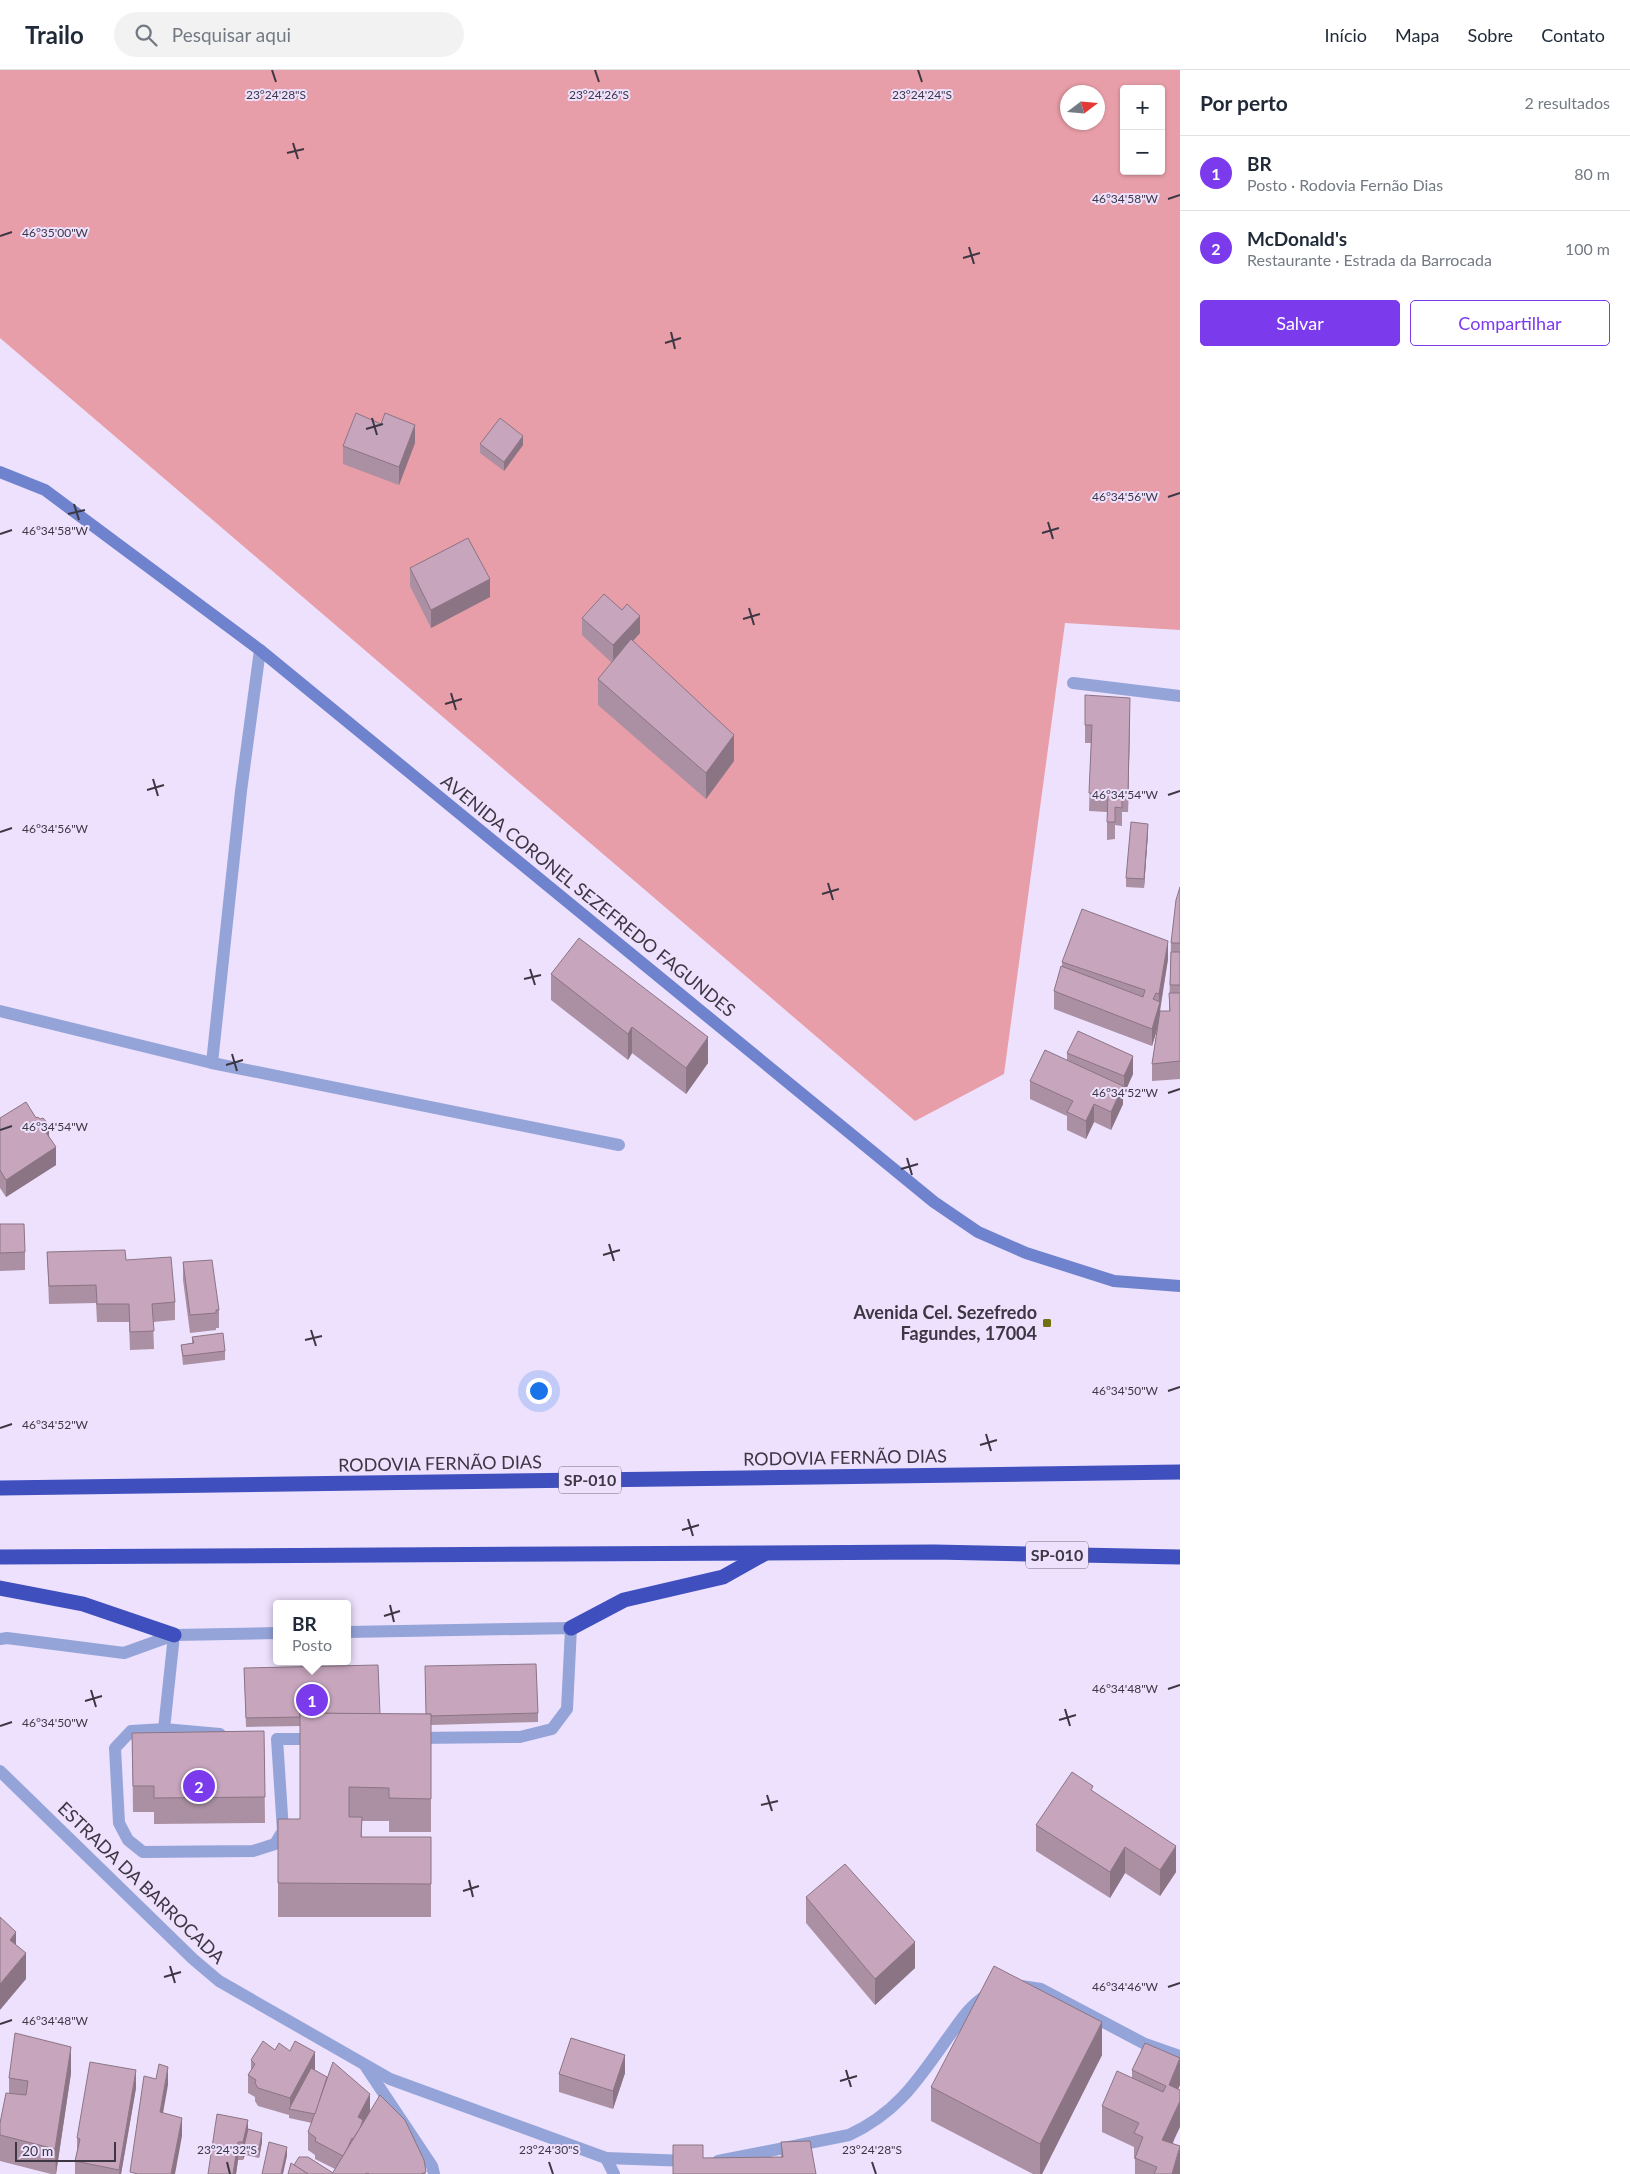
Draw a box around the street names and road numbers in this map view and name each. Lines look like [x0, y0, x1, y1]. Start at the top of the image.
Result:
street label: AVENIDA CORONEL SEZEFREDO FAGUNDES [437, 770, 740, 1021]
street label: RODOVIA FERNÃO DIAS [743, 1444, 947, 1470]
street label: RODOVIA FERNÃO DIAS [338, 1450, 542, 1476]
road number: SP-010 [559, 1466, 621, 1494]
road number: SP-010 [1026, 1542, 1088, 1568]
street label: ESTRADA DA BARROCADA [54, 1797, 230, 1968]

